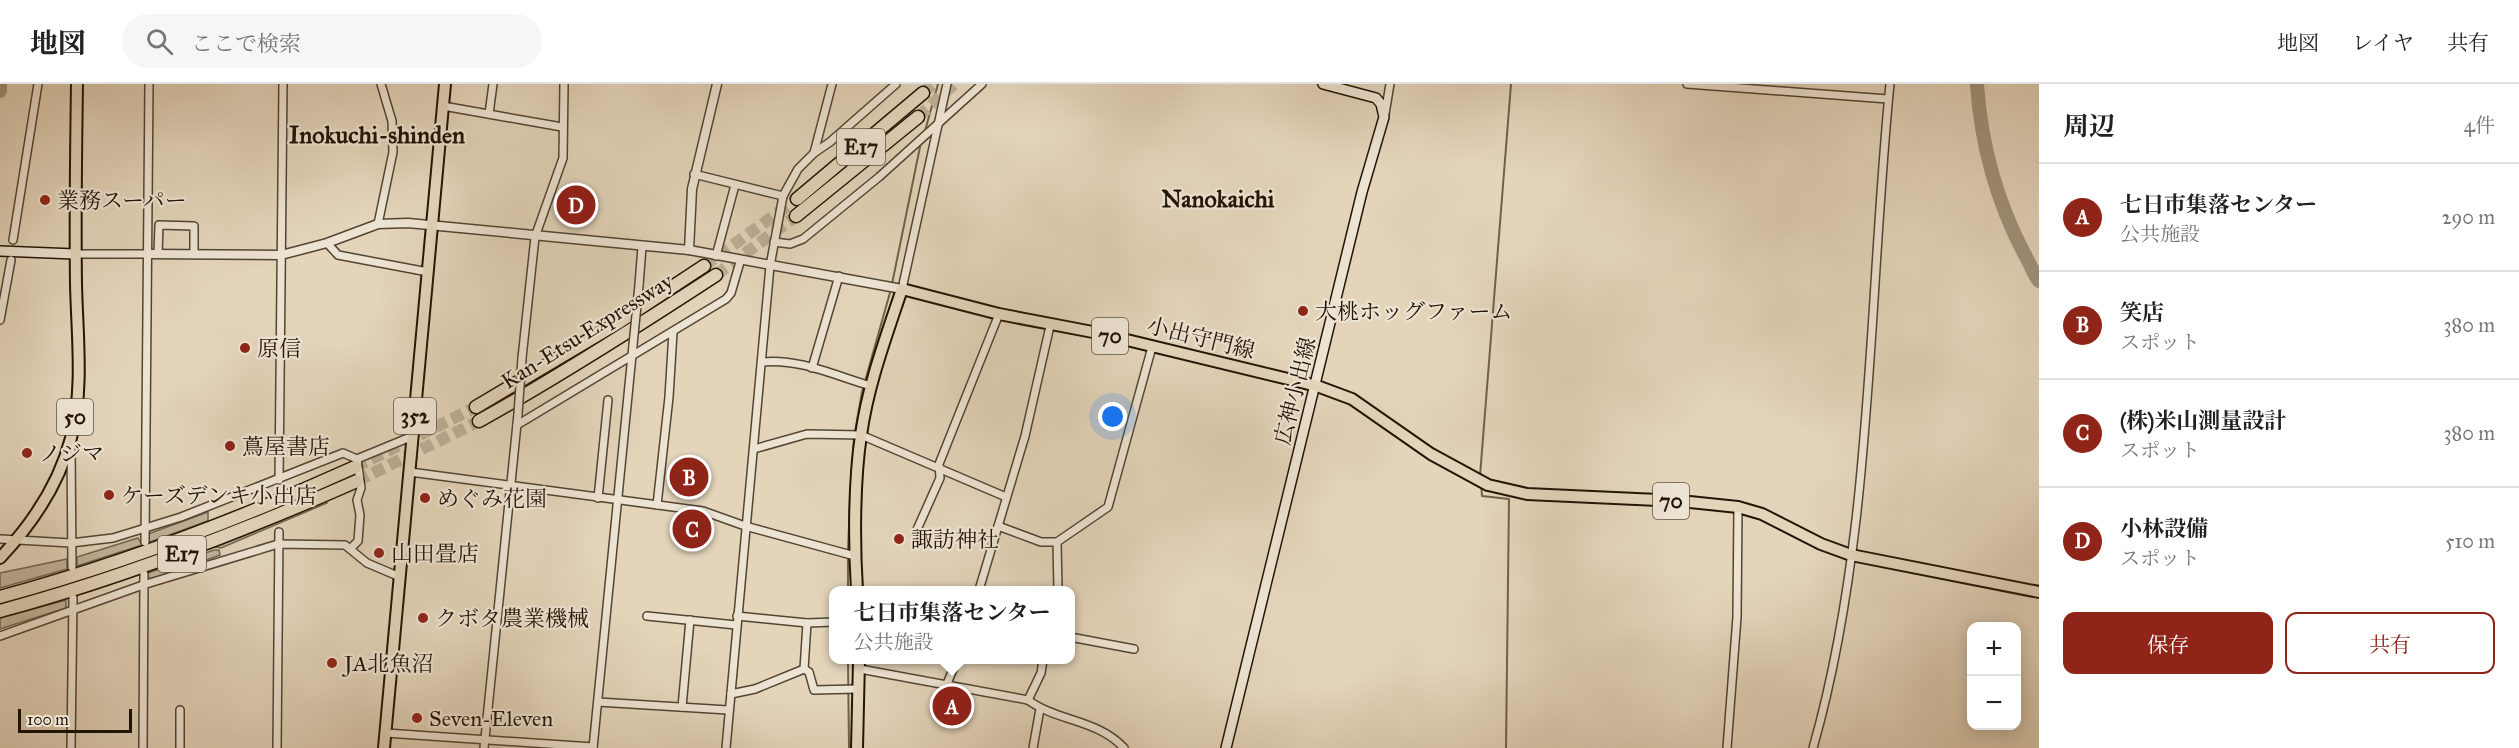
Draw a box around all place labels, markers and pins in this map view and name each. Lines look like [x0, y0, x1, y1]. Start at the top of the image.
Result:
pin: D [556, 182, 596, 228]
place label: 業務スーパー [57, 187, 187, 214]
marker: 業務スーパー [38, 193, 52, 207]
place label: 大桃ホッグファーム [1315, 298, 1513, 325]
marker: 大桃ホッグファーム [1296, 304, 1310, 318]
place label: 原信 [257, 335, 301, 362]
marker: 原信 [238, 341, 252, 355]
place label: 蔦屋書店 [242, 433, 330, 460]
marker: 蔦屋書店 [223, 439, 237, 453]
place label: ノジマ [39, 440, 104, 467]
marker: ノジマ [20, 446, 34, 460]
pin: B [670, 454, 708, 500]
place label: ケーズデンキ小出店 [121, 482, 317, 509]
place label: めぐみ花園 [437, 485, 547, 512]
marker: ケーズデンキ小出店 [102, 488, 116, 502]
marker: めぐみ花園 [418, 491, 432, 505]
pin: C [672, 506, 712, 552]
place label: 諏訪神社 [911, 526, 999, 553]
marker: 諏訪神社 [892, 532, 906, 546]
place label: 山田畳店 [391, 540, 479, 567]
marker: 山田畳店 [372, 546, 386, 560]
place label: クボタ農業機械 [435, 605, 589, 632]
marker: クボタ農業機械 [416, 611, 430, 625]
place label: JA北魚沼 [342, 650, 434, 677]
marker: JA北魚沼 [325, 656, 339, 670]
pin: A [932, 684, 972, 728]
place label: Seven-Eleven [429, 705, 553, 732]
marker: Seven-Eleven [410, 711, 424, 725]

